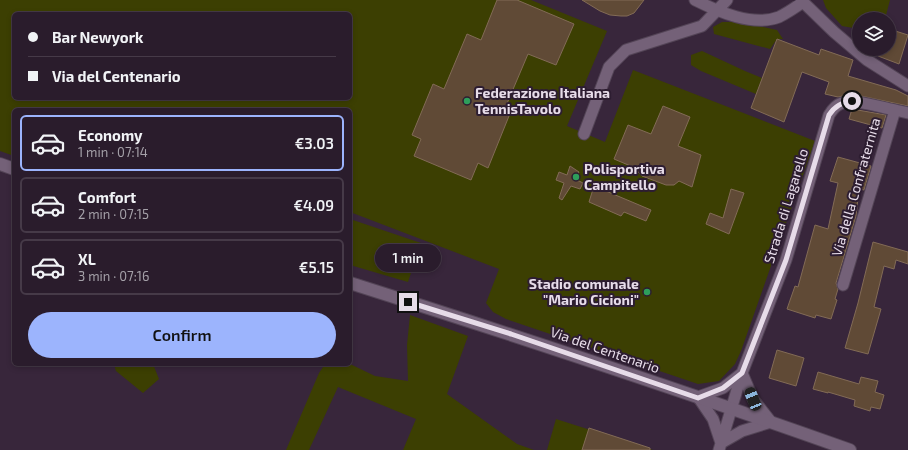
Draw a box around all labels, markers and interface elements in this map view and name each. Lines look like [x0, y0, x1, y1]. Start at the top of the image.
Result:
map controls [852, 12, 896, 56]
button: layers [852, 12, 896, 56]
text: Bar Newyork [52, 28, 144, 46]
text: Via del Centenario [52, 67, 181, 85]
place label: Federazione Italiana TennisTavolo [475, 84, 610, 117]
route start [843, 92, 861, 110]
marker: Federazione Italiana TennisTavolo [462, 96, 472, 106]
street label: Via della Confraternita [828, 116, 883, 258]
icon: car [30, 125, 66, 161]
text: Economy [78, 126, 143, 144]
text: €3.03 [295, 134, 334, 152]
text: 1 min · 07:14 [78, 144, 148, 160]
street label: Strada di Lagarello [760, 146, 811, 265]
place label: Polisportiva Campitello [584, 160, 665, 193]
marker: Polisportiva Campitello [571, 172, 581, 182]
icon: car [30, 187, 66, 223]
text: Comfort [78, 188, 136, 206]
text: €4.09 [293, 196, 334, 214]
text: 2 min · 07:15 [78, 206, 149, 222]
callout: 1 min [375, 244, 441, 272]
icon: car [30, 249, 66, 285]
text: XL [78, 250, 96, 268]
text: 1 min [393, 250, 423, 266]
text: €5.15 [299, 258, 334, 276]
text: 3 min · 07:16 [78, 268, 149, 284]
place label: Stadio comunale "Mario Cicioni" [529, 275, 639, 308]
marker: Stadio comunale "Mario Cicioni" [642, 287, 652, 297]
route end [399, 293, 417, 311]
button: Confirm [28, 312, 336, 358]
street label: Via del Centenario [548, 323, 662, 376]
car [743, 386, 763, 412]

